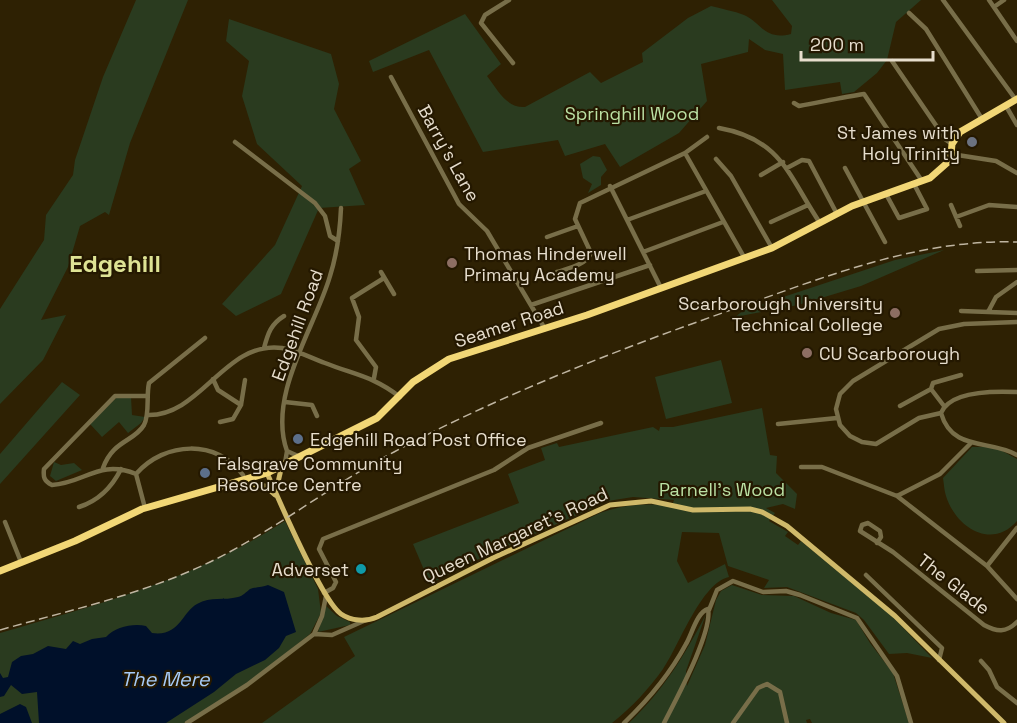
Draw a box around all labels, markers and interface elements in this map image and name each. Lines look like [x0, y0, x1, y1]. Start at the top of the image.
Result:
scale bar [801, 24, 933, 62]
text: 200 m [810, 33, 864, 56]
street label: Barry's Lane [413, 101, 485, 205]
park label: Springhill Wood [565, 102, 699, 125]
place label: St James with Holy Trinity [837, 121, 960, 165]
marker: St James with Holy Trinity [965, 135, 979, 149]
place label: Thomas Hinderwell Primary Academy [464, 242, 627, 286]
district label: Edgehill [69, 248, 161, 279]
marker: Thomas Hinderwell Primary Academy [445, 256, 459, 270]
street label: Edgehill Road [266, 266, 328, 384]
place label: Scarborough University Technical College [678, 292, 883, 336]
street label: Seamer Road [451, 295, 567, 353]
marker: Scarborough University Technical College [888, 306, 902, 320]
place label: CU Scarborough [819, 342, 960, 365]
marker: CU Scarborough [800, 346, 814, 360]
place label: Edgehill Road Post Office [310, 428, 527, 451]
marker: Edgehill Road Post Office [291, 432, 305, 446]
place label: Falsgrave Community Resource Centre [217, 452, 403, 496]
marker: Falsgrave Community Resource Centre [198, 466, 212, 480]
park label: Parnell's Wood [659, 478, 785, 501]
street label: Queen Margaret's Road [419, 482, 611, 588]
street label: The Glade [913, 549, 995, 619]
place label: Adverset [271, 558, 349, 581]
marker: Adverset [354, 562, 368, 576]
water label: The Mere [120, 666, 211, 692]

